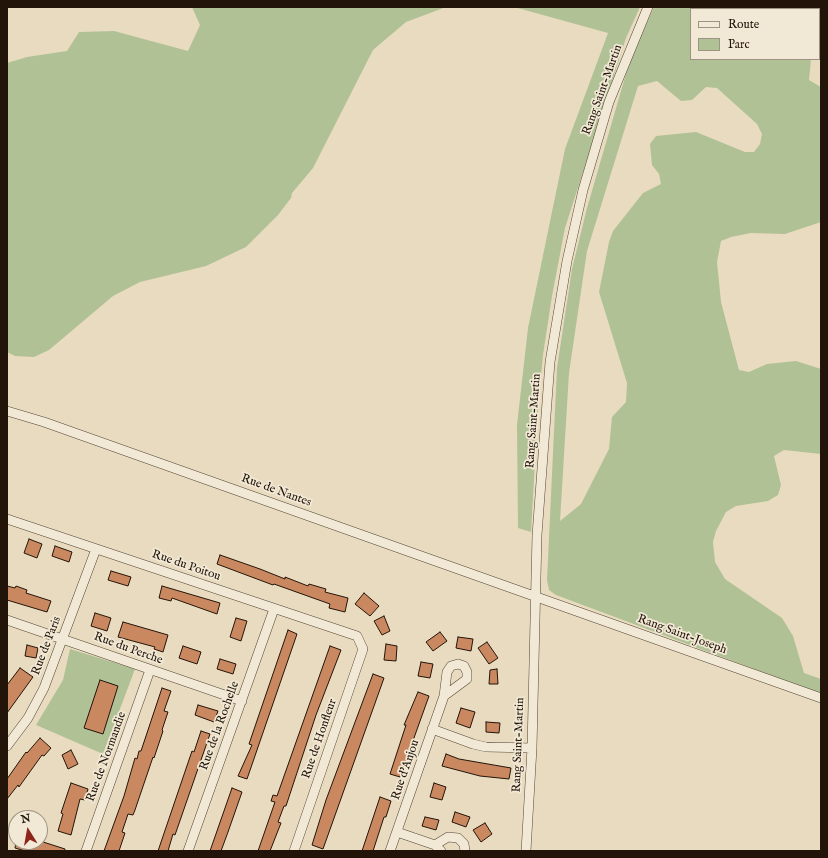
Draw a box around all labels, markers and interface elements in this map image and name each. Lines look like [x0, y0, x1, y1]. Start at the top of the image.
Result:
legend [690, 8, 820, 60]
text: Route [728, 17, 759, 32]
text: Parc [728, 37, 750, 52]
street label: Rang Saint-Martin [580, 43, 626, 137]
street label: Rang Saint-Martin [524, 373, 544, 469]
street label: Rue de Nantes [239, 472, 313, 510]
street label: Rue du Poitou [150, 548, 222, 584]
street label: Rang Saint-Joseph [635, 612, 729, 658]
street label: Rue de Paris [29, 615, 65, 677]
street label: Rue du Perche [92, 630, 164, 668]
street label: Rue de la Rochelle [197, 680, 243, 772]
street label: Rue de Honfleur [300, 697, 340, 781]
street label: Rang Saint-Martin [510, 697, 528, 793]
street label: Rue de Normandie [84, 710, 130, 804]
street label: Rue d'Anjou [389, 738, 423, 802]
north arrow [8, 810, 48, 850]
text: N [20, 811, 32, 827]

